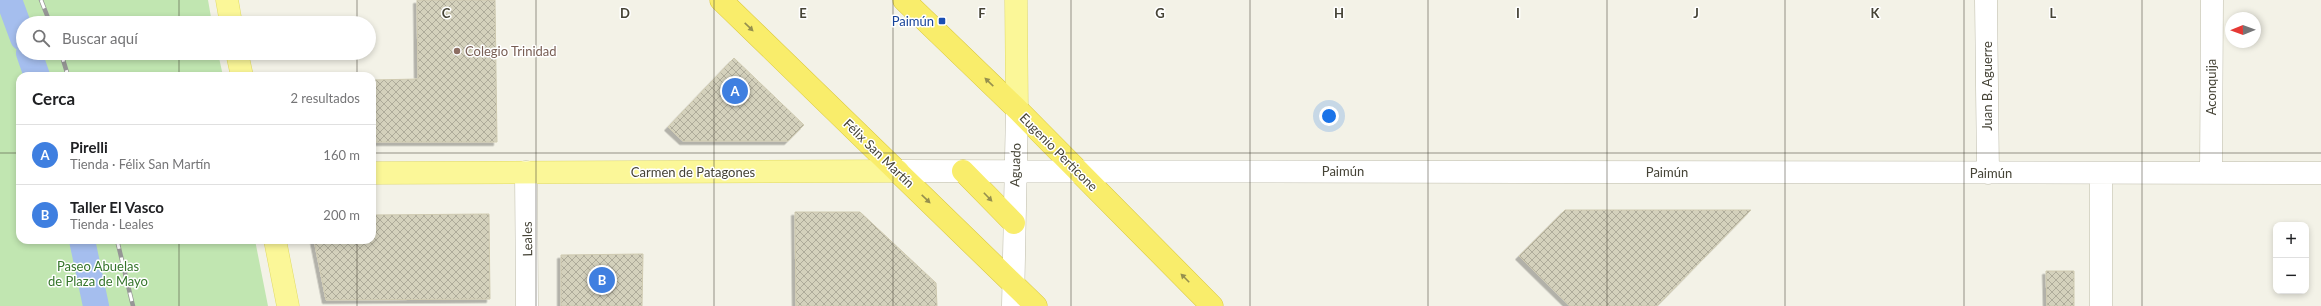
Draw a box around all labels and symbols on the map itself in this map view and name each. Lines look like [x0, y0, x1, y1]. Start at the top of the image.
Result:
text: C [442, 5, 451, 21]
text: D [620, 5, 630, 21]
text: E [799, 5, 807, 21]
text: F [978, 5, 986, 21]
text: G [1155, 5, 1165, 21]
text: H [1334, 5, 1344, 21]
text: I [1516, 5, 1520, 21]
text: J [1693, 5, 1699, 21]
text: K [1871, 5, 1881, 21]
text: L [2050, 5, 2057, 21]
north arrow [2225, 12, 2261, 48]
place label: Paimún [892, 13, 934, 29]
marker: Paimún [937, 16, 947, 26]
one-way arrow [744, 22, 754, 32]
street label: Juan B. Aguerre [1979, 41, 1995, 131]
place label: Colegio Trinidad [465, 43, 557, 59]
marker: Colegio Trinidad [452, 46, 462, 56]
street label: Aconquija [2203, 59, 2219, 115]
pin: A [722, 76, 748, 106]
one-way arrow [984, 78, 993, 87]
your location [1319, 106, 1339, 126]
street label: Eugenio Perticone [1017, 110, 1101, 194]
street label: Félix San Martín [840, 115, 918, 191]
street label: Aguado [1006, 143, 1024, 187]
street label: Paimún [1322, 163, 1364, 179]
street label: Carmen de Patagones [631, 164, 756, 180]
street label: Paimún [1646, 164, 1688, 180]
street label: Paimún [1970, 165, 2012, 181]
one-way arrow [983, 192, 993, 202]
one-way arrow [921, 194, 931, 204]
street label: Leales [519, 221, 535, 257]
park label: Paseo Abuelas de Plaza de Mayo [48, 258, 148, 289]
pin: B [589, 265, 615, 295]
one-way arrow [1180, 273, 1190, 283]

